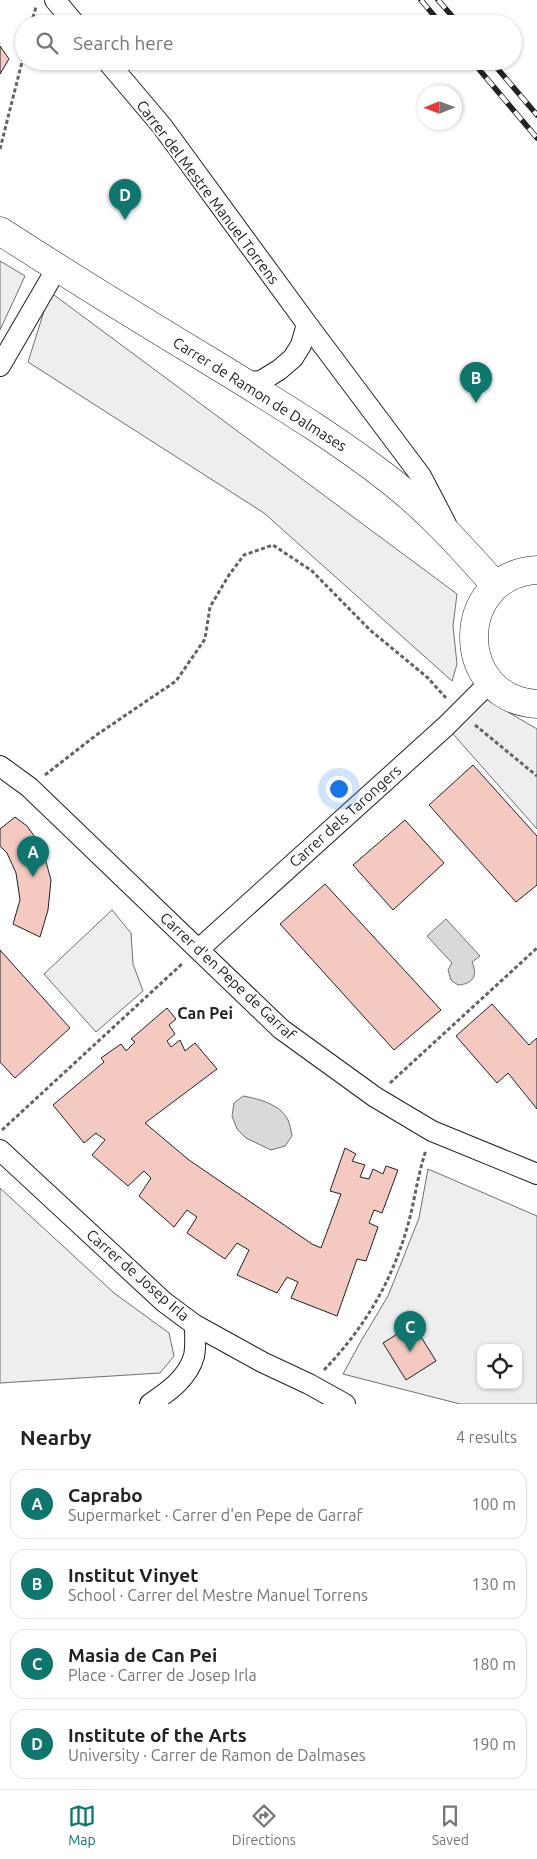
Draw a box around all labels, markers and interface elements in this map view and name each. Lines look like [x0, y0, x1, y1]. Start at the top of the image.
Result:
search box [15, 15, 522, 70]
icon: search [33, 29, 61, 57]
text: Search here [73, 32, 173, 54]
north arrow [417, 85, 462, 130]
street label: Carrer del Mestre Manuel Torrens [133, 97, 283, 287]
pin: D [109, 179, 141, 220]
street label: Carrer de Ramon de Dalmases [170, 333, 350, 455]
pin: B [460, 362, 492, 403]
street label: Carrer dels Tarongers [286, 761, 404, 871]
your location [326, 776, 352, 802]
pin: A [17, 836, 49, 877]
street label: Carrer d'en Pepe de Garraf [157, 909, 299, 1043]
district label: Can Pei [177, 1004, 233, 1022]
street label: Carrer de Josep Irla [83, 1226, 193, 1324]
pin: C [394, 1311, 426, 1352]
map controls [477, 1344, 522, 1389]
button: locate [477, 1344, 522, 1389]
text: Nearby [20, 1425, 91, 1449]
text: 4 results [456, 1428, 517, 1446]
text: Caprabo [68, 1484, 143, 1506]
text: A [31, 1495, 43, 1513]
text: 100 m [471, 1495, 516, 1513]
text: Supermarket · Carrer d'en Pepe de Garraf [68, 1506, 363, 1524]
text: Institut Vinyet [68, 1564, 198, 1586]
text: B [32, 1575, 42, 1593]
text: 130 m [471, 1575, 516, 1593]
text: School · Carrer del Mestre Manuel Torrens [68, 1586, 368, 1604]
text: Masia de Can Pei [68, 1644, 217, 1666]
text: C [32, 1655, 42, 1673]
text: 180 m [471, 1655, 516, 1673]
text: Place · Carrer de Josep Irla [68, 1666, 257, 1684]
text: Institute of the Arts [68, 1724, 247, 1746]
text: D [31, 1735, 43, 1753]
text: 190 m [471, 1735, 516, 1753]
text: University · Carrer de Ramon de Dalmases [68, 1746, 366, 1764]
tab: Map [68, 1802, 96, 1848]
tab: Directions [232, 1802, 296, 1848]
tab: Saved [432, 1802, 469, 1848]

